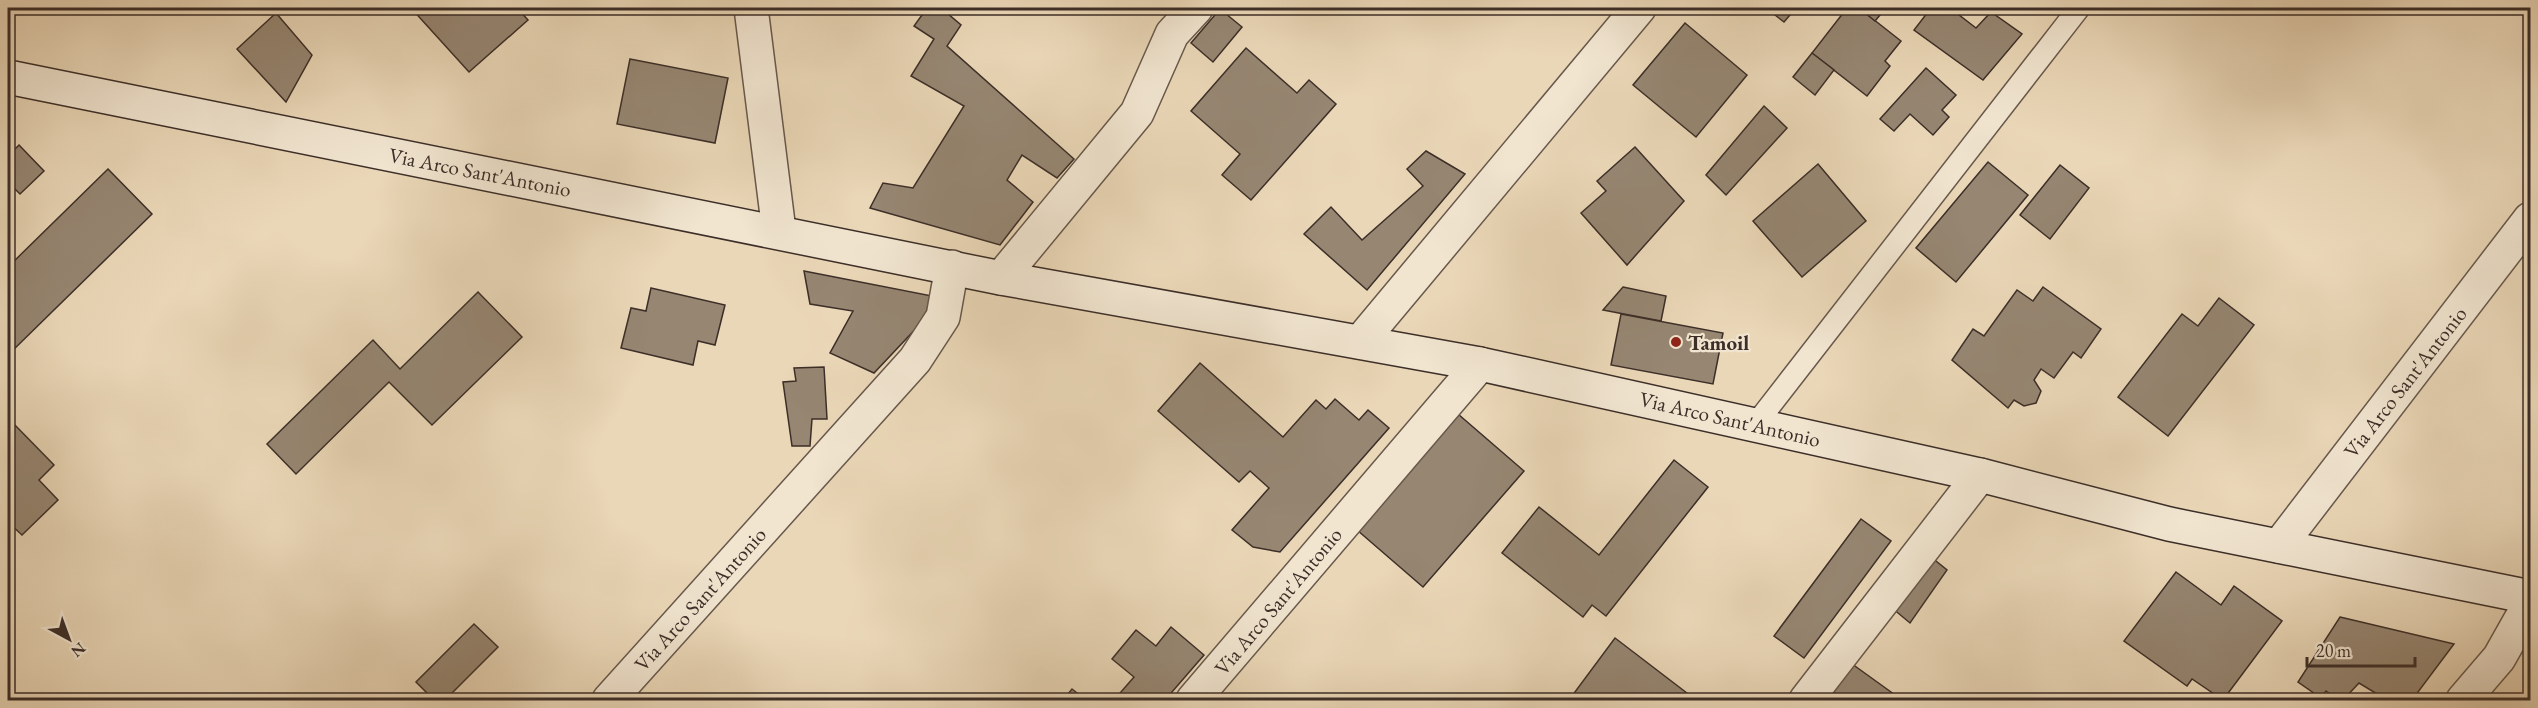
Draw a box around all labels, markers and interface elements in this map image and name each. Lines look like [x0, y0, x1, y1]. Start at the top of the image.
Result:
street label: Via Arco Sant'Antonio [387, 141, 573, 203]
street label: Via Arco Sant'Antonio [2337, 301, 2473, 463]
place label: Tamoil [1688, 329, 1749, 356]
marker: Tamoil [1669, 335, 1683, 349]
street label: Via Arco Sant'Antonio [1637, 385, 1823, 453]
street label: Via Arco Sant'Antonio [628, 521, 772, 677]
street label: Via Arco Sant'Antonio [1208, 521, 1348, 681]
north arrow [39, 609, 99, 669]
scale bar [2307, 630, 2415, 668]
text: N [67, 638, 90, 662]
text: 20 m [2316, 639, 2351, 662]

